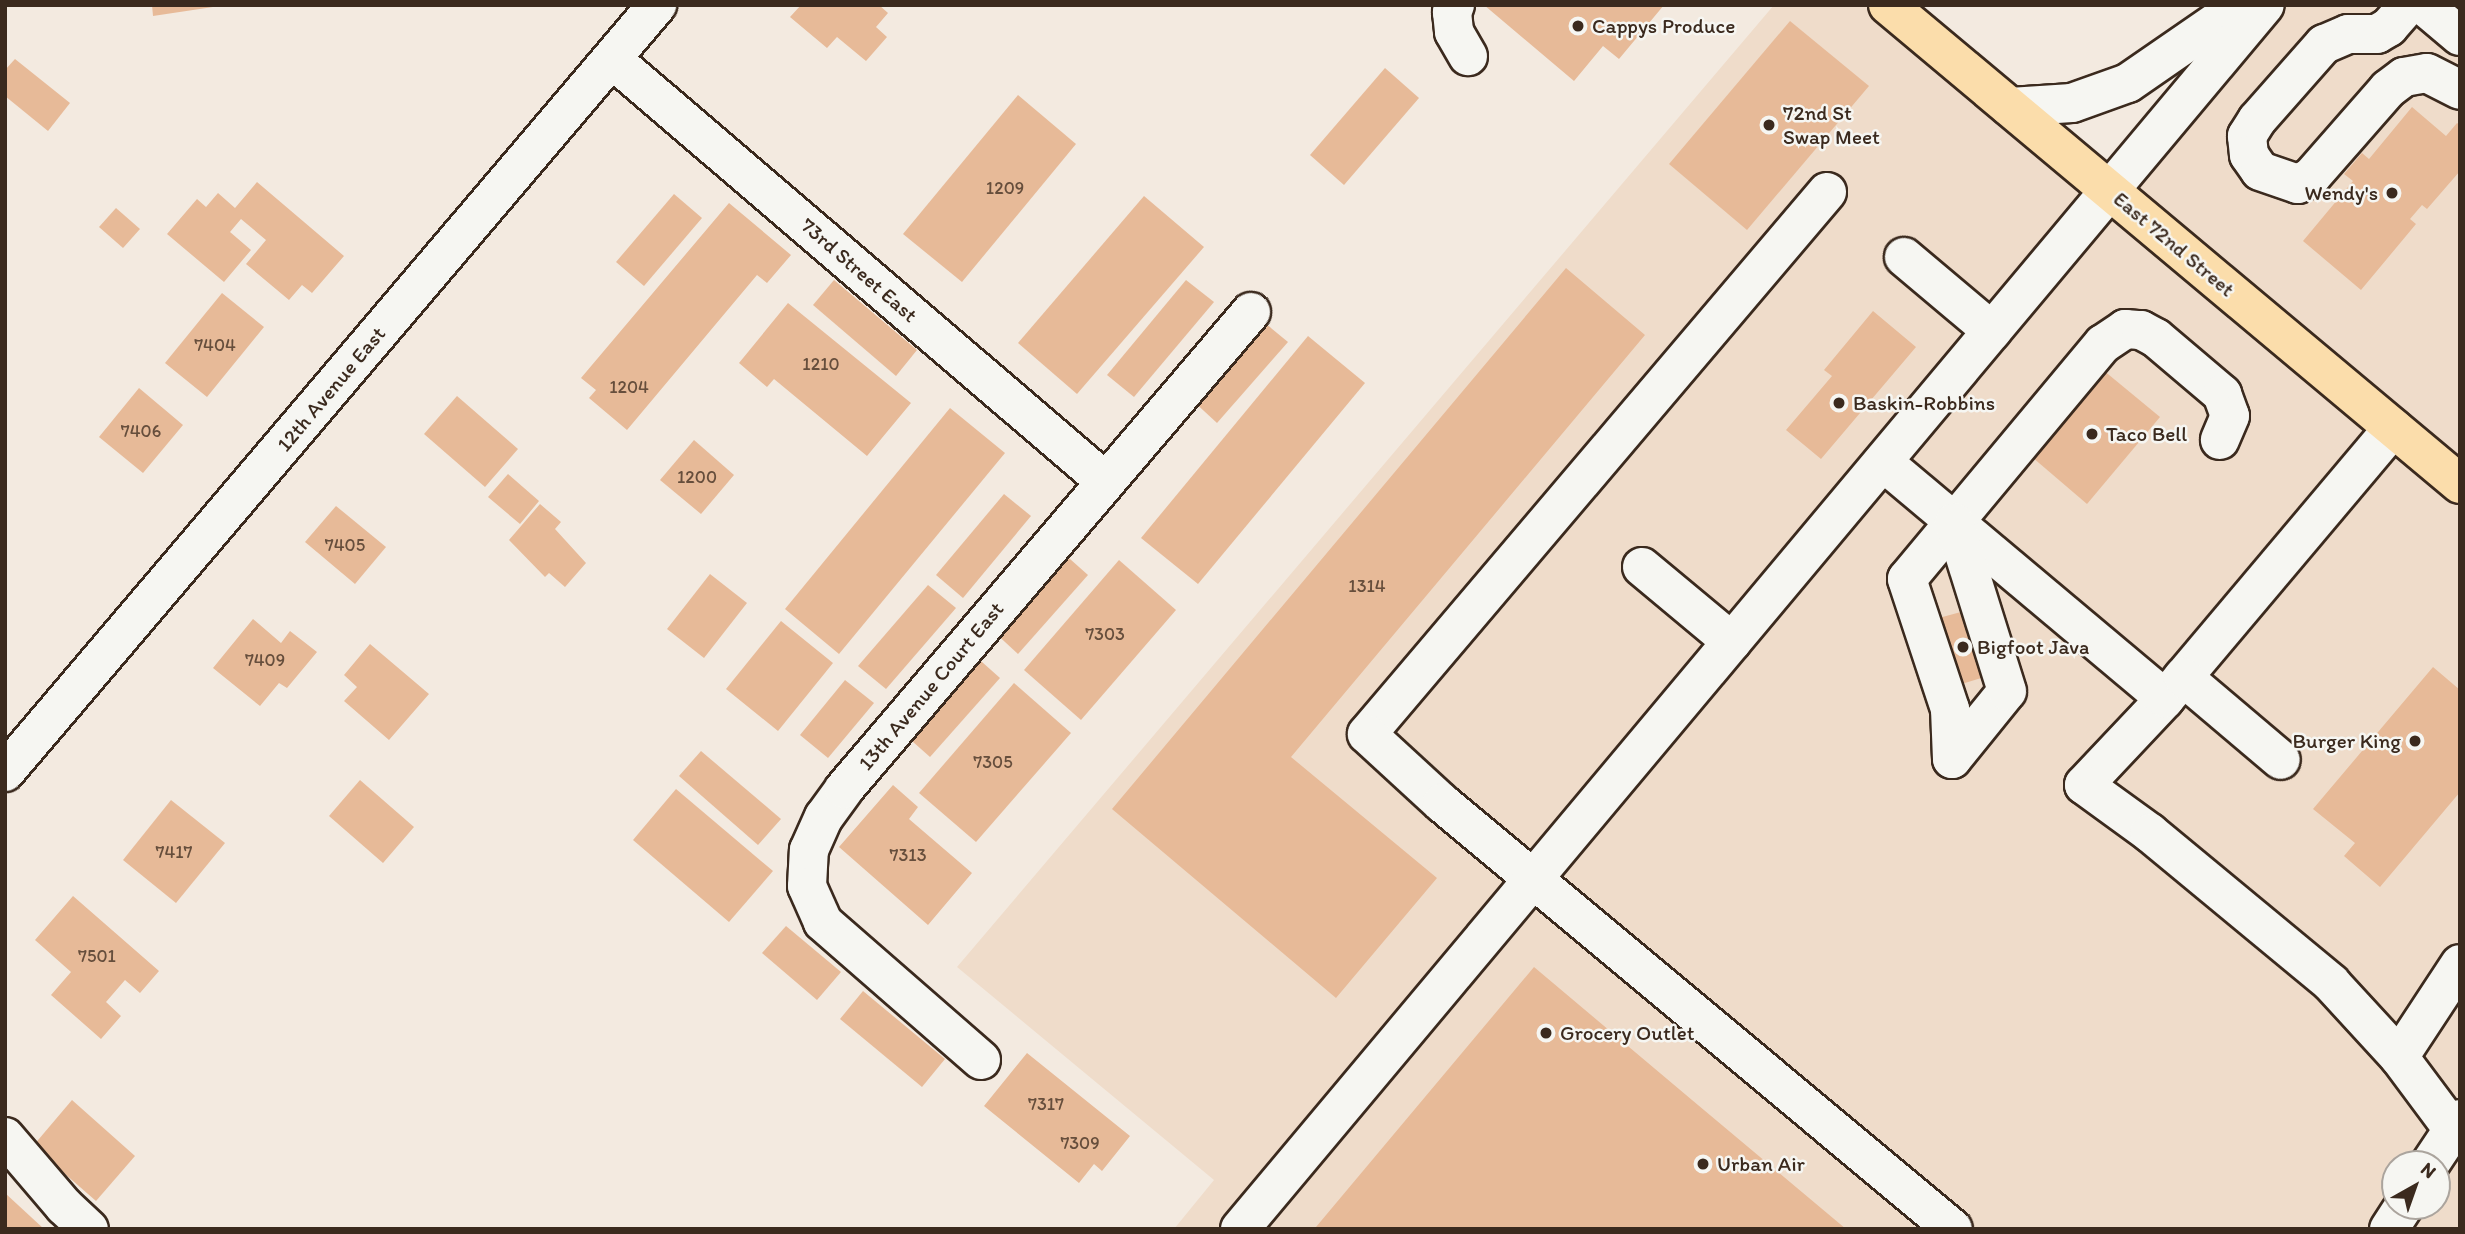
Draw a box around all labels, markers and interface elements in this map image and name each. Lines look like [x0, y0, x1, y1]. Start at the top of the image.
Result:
place label: Cappys Produce [1592, 13, 1736, 39]
marker: Cappys Produce [1570, 18, 1586, 34]
place label: 72nd St Swap Meet [1783, 100, 1879, 150]
marker: 72nd St Swap Meet [1761, 117, 1777, 133]
house number: 1209 [986, 177, 1024, 199]
place label: Wendy's [2304, 180, 2378, 206]
marker: Wendy's [2384, 185, 2400, 201]
street label: East 72nd Street [2109, 186, 2239, 302]
street label: 73rd Street East [796, 213, 922, 327]
street label: 12th Avenue East [272, 322, 390, 456]
house number: 7404 [194, 334, 236, 356]
house number: 1210 [802, 353, 840, 375]
house number: 1204 [609, 376, 649, 398]
place label: Baskin-Robbins [1853, 390, 1995, 416]
marker: Baskin-Robbins [1831, 395, 1847, 411]
house number: 7406 [121, 420, 161, 442]
place label: Taco Bell [2106, 421, 2187, 447]
marker: Taco Bell [2084, 426, 2100, 442]
house number: 1200 [677, 466, 717, 488]
house number: 7405 [325, 534, 365, 556]
house number: 1314 [1348, 575, 1386, 597]
street label: 13th Avenue Court East [853, 597, 1009, 775]
house number: 7303 [1085, 623, 1125, 645]
place label: Bigfoot Java [1977, 634, 2089, 660]
marker: Bigfoot Java [1955, 639, 1971, 655]
house number: 7409 [245, 649, 285, 671]
place label: Burger King [2292, 728, 2401, 754]
marker: Burger King [2407, 733, 2423, 749]
house number: 7305 [973, 751, 1013, 773]
house number: 7417 [155, 841, 193, 863]
house number: 7313 [890, 844, 926, 866]
house number: 7501 [78, 945, 116, 967]
place label: Grocery Outlet [1560, 1020, 1695, 1046]
marker: Grocery Outlet [1538, 1025, 1554, 1041]
house number: 7317 [1028, 1093, 1064, 1115]
house number: 7309 [1060, 1132, 1100, 1154]
north arrow [2381, 1150, 2451, 1220]
place label: Urban Air [1717, 1151, 1805, 1177]
marker: Urban Air [1695, 1156, 1711, 1172]
text: N [2416, 1157, 2441, 1183]

